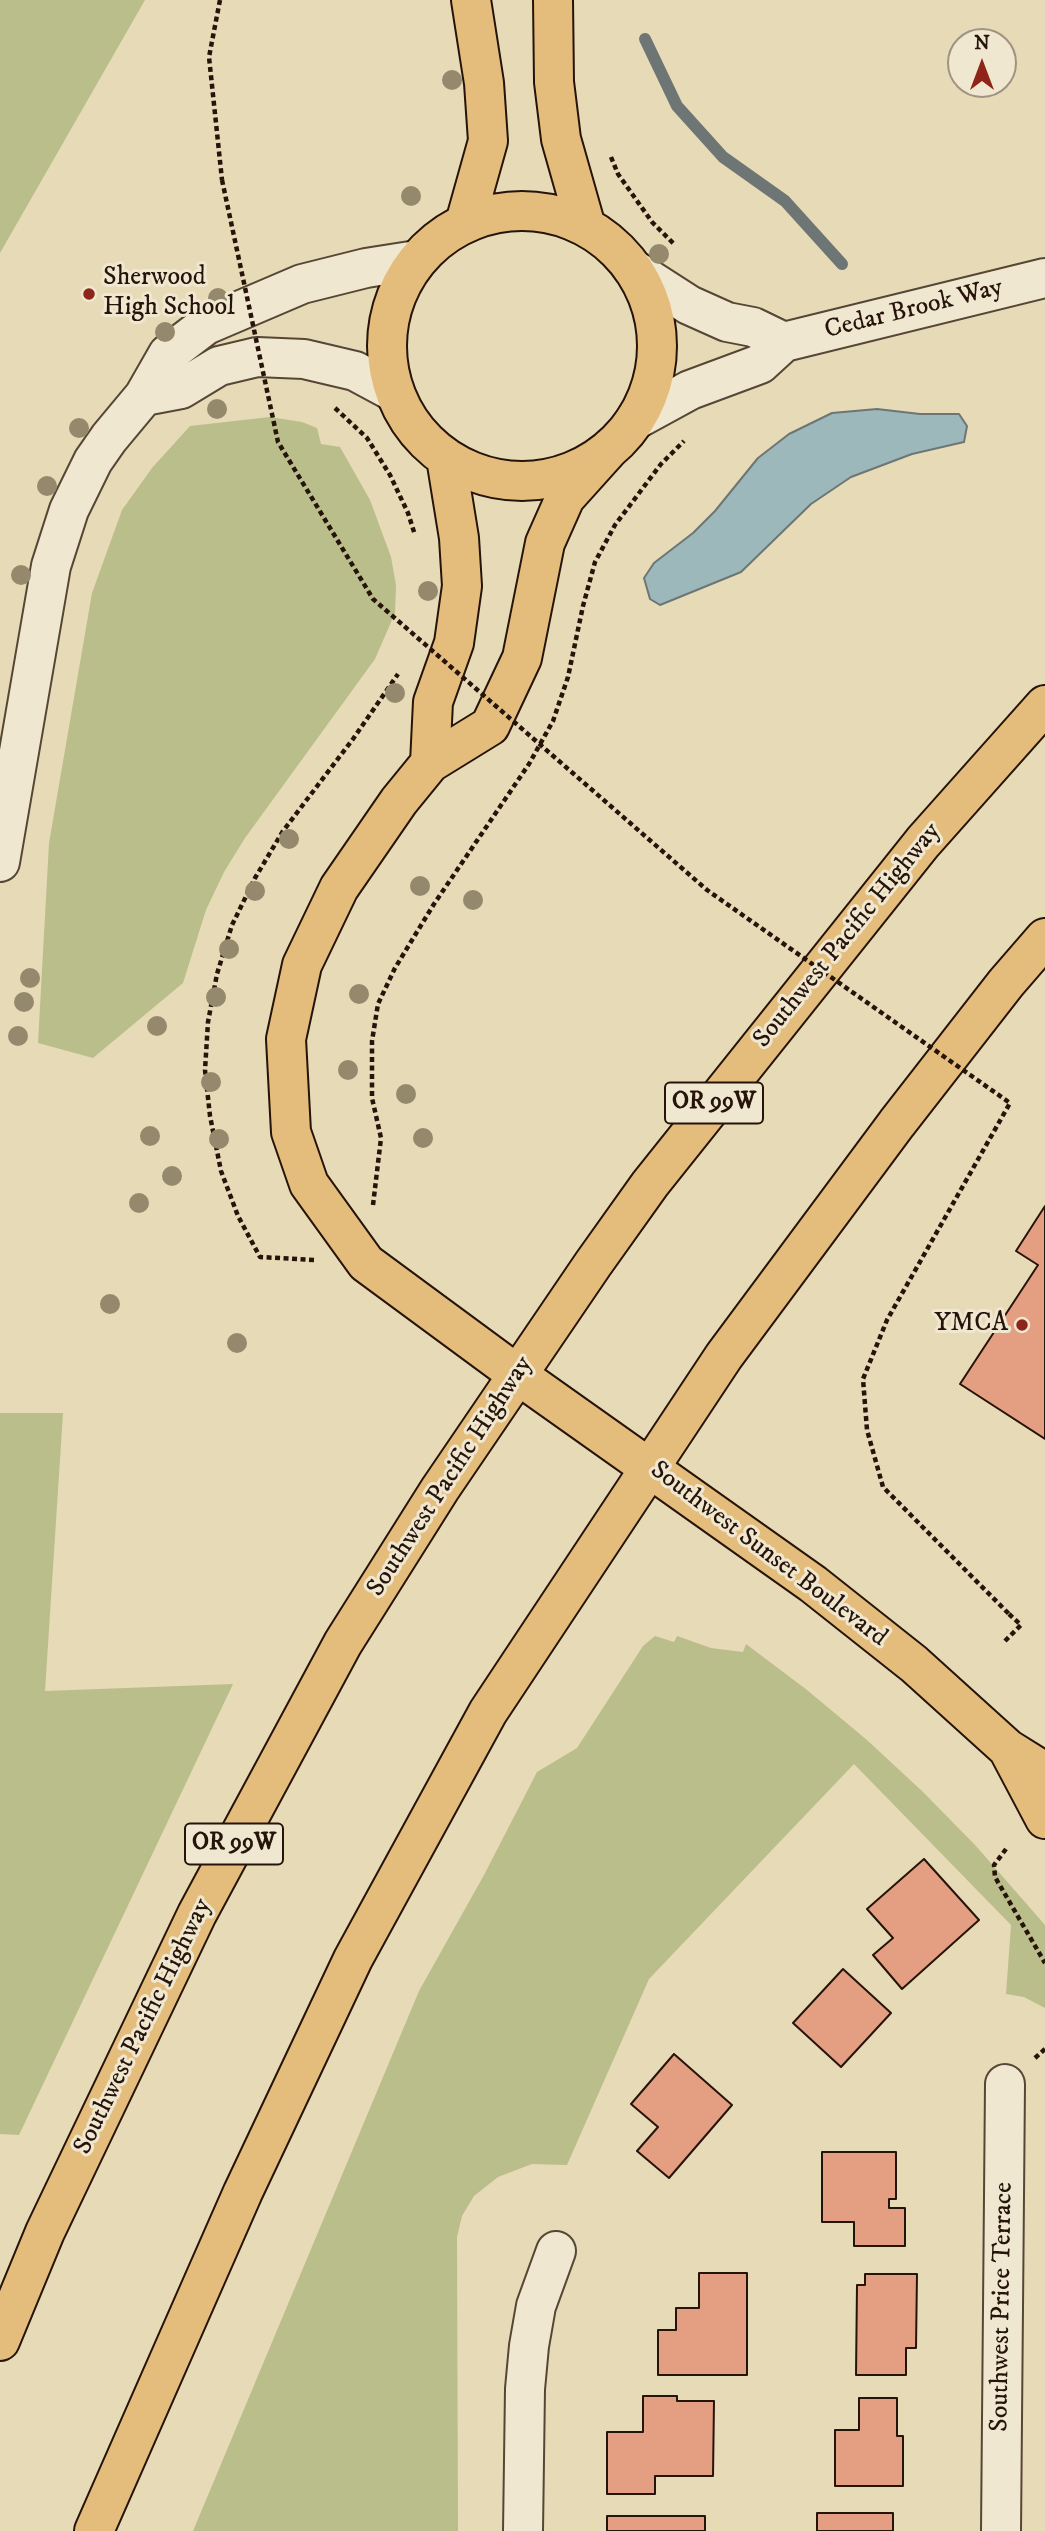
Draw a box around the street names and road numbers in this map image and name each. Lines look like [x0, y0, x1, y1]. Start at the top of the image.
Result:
street label: Cedar Brook Way [822, 273, 1006, 347]
street label: Southwest Pacific Highway [748, 817, 948, 1055]
road number: OR 99W [665, 1083, 763, 1124]
street label: Southwest Pacific Highway [362, 1351, 540, 1603]
street label: Southwest Sunset Boulevard [643, 1456, 893, 1654]
road number: OR 99W [185, 1824, 283, 1865]
street label: Southwest Pacific Highway [68, 1894, 220, 2160]
street label: Southwest Price Terrace [985, 2182, 1021, 2432]

